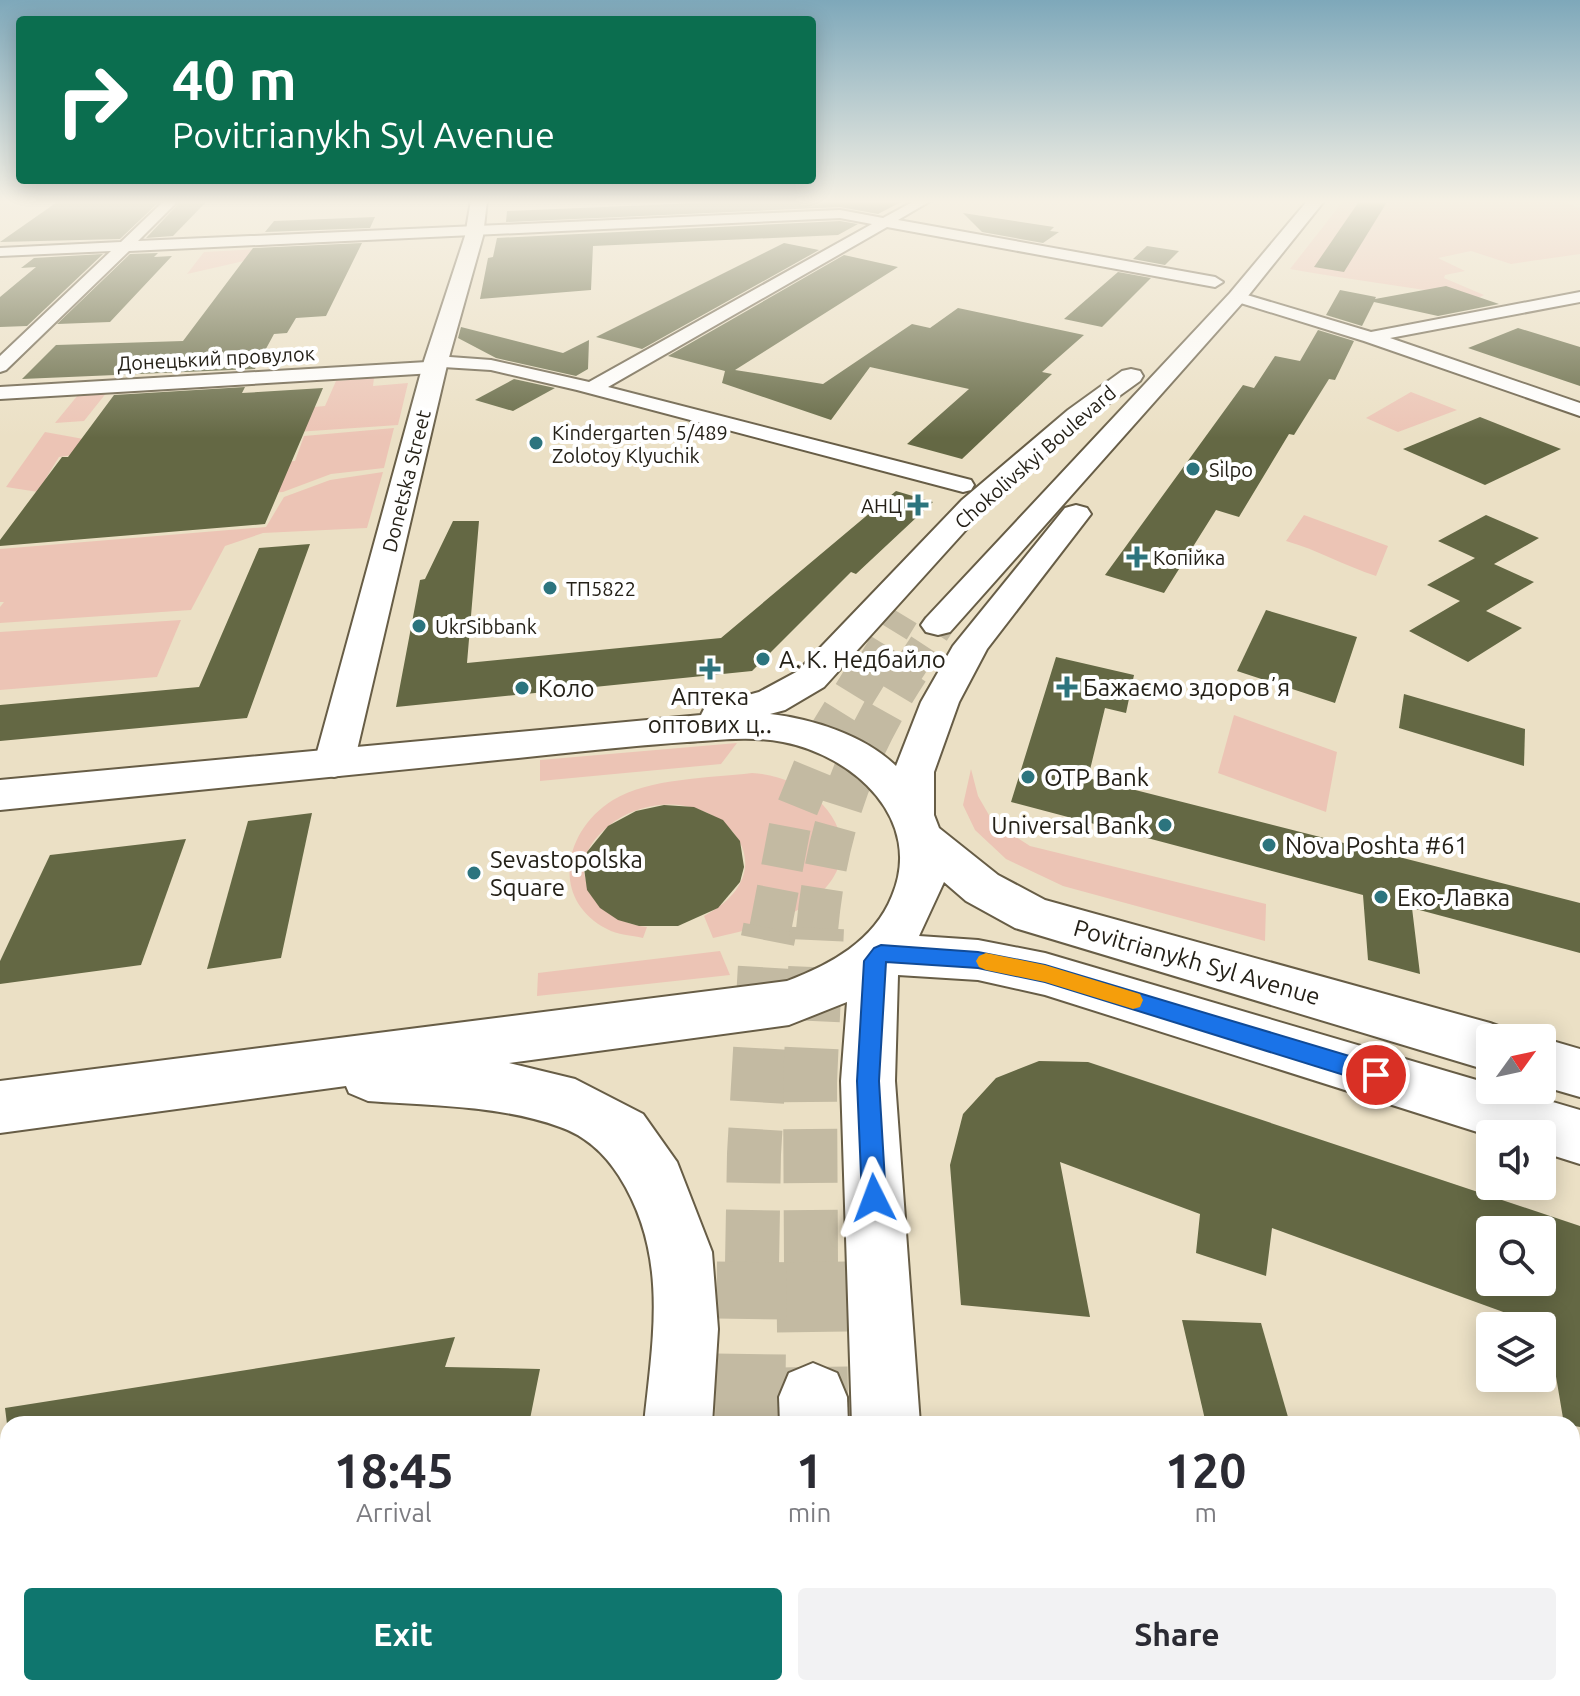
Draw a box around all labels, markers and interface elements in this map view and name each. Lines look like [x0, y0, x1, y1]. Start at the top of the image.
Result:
icon: right [40, 48, 144, 152]
text: 40 m [172, 48, 297, 111]
text: Povitrianykh Syl Avenue [172, 114, 555, 155]
street label: Донецький провулок [117, 341, 315, 375]
street label: Chokolivskyi Boulevard [950, 381, 1120, 533]
street label: Donetska Street [377, 407, 435, 554]
place label: Kindergarten 5/489 Zolotoy Klyuchik [552, 421, 728, 467]
marker: Kindergarten 5/489 Zolotoy Klyuchik [527, 434, 545, 452]
place label: Silpo [1209, 458, 1253, 481]
marker: Silpo [1184, 460, 1202, 478]
place label: АНЦ [861, 494, 902, 517]
marker: АНЦ [909, 496, 927, 514]
place label: Копійка [1153, 546, 1225, 569]
marker: Копійка [1128, 548, 1146, 566]
place label: ТП5822 [566, 577, 636, 600]
marker: ТП5822 [541, 579, 559, 597]
place label: UkrSibbank [435, 615, 537, 638]
marker: UkrSibbank [410, 617, 428, 635]
place label: А. К. Недбайло [779, 646, 946, 673]
marker: А. К. Недбайло [754, 650, 772, 668]
marker: Аптека оптових ц‥ [701, 660, 719, 678]
place label: Бажаємо здоровʼя [1083, 674, 1290, 701]
place label: Коло [538, 675, 594, 702]
marker: Бажаємо здоровʼя [1058, 678, 1076, 696]
marker: Коло [513, 679, 531, 697]
place label: Аптека оптових ц‥ [648, 683, 772, 738]
place label: OTP Bank [1044, 764, 1149, 791]
marker: OTP Bank [1019, 768, 1037, 786]
place label: Universal Bank [991, 812, 1149, 839]
marker: Universal Bank [1156, 816, 1174, 834]
place label: Nova Poshta #61 [1285, 832, 1468, 859]
marker: Nova Poshta #61 [1260, 836, 1278, 854]
place label: Sevastopolska Square [490, 846, 643, 901]
marker: Sevastopolska Square [465, 864, 483, 882]
place label: Еко-Лавка [1397, 884, 1510, 911]
marker: Еко-Лавка [1372, 888, 1390, 906]
street label: Povitrianykh Syl Avenue [1071, 914, 1323, 1010]
north arrow [1476, 1024, 1556, 1104]
map controls [1476, 1024, 1556, 1392]
pin [1342, 1041, 1410, 1109]
icon: arrive [1354, 1053, 1398, 1097]
button: sound [1476, 1120, 1556, 1200]
position arrow [832, 1156, 916, 1240]
button: search [1476, 1216, 1556, 1296]
button: layers [1476, 1312, 1556, 1392]
text: 18:45 [334, 1443, 454, 1497]
text: 1 [796, 1443, 823, 1497]
text: 120 [1165, 1443, 1246, 1497]
text: Arrival [356, 1498, 432, 1527]
text: min [788, 1498, 831, 1527]
text: m [1194, 1498, 1217, 1527]
button: Exit [24, 1588, 782, 1680]
button: Share [798, 1588, 1556, 1680]

